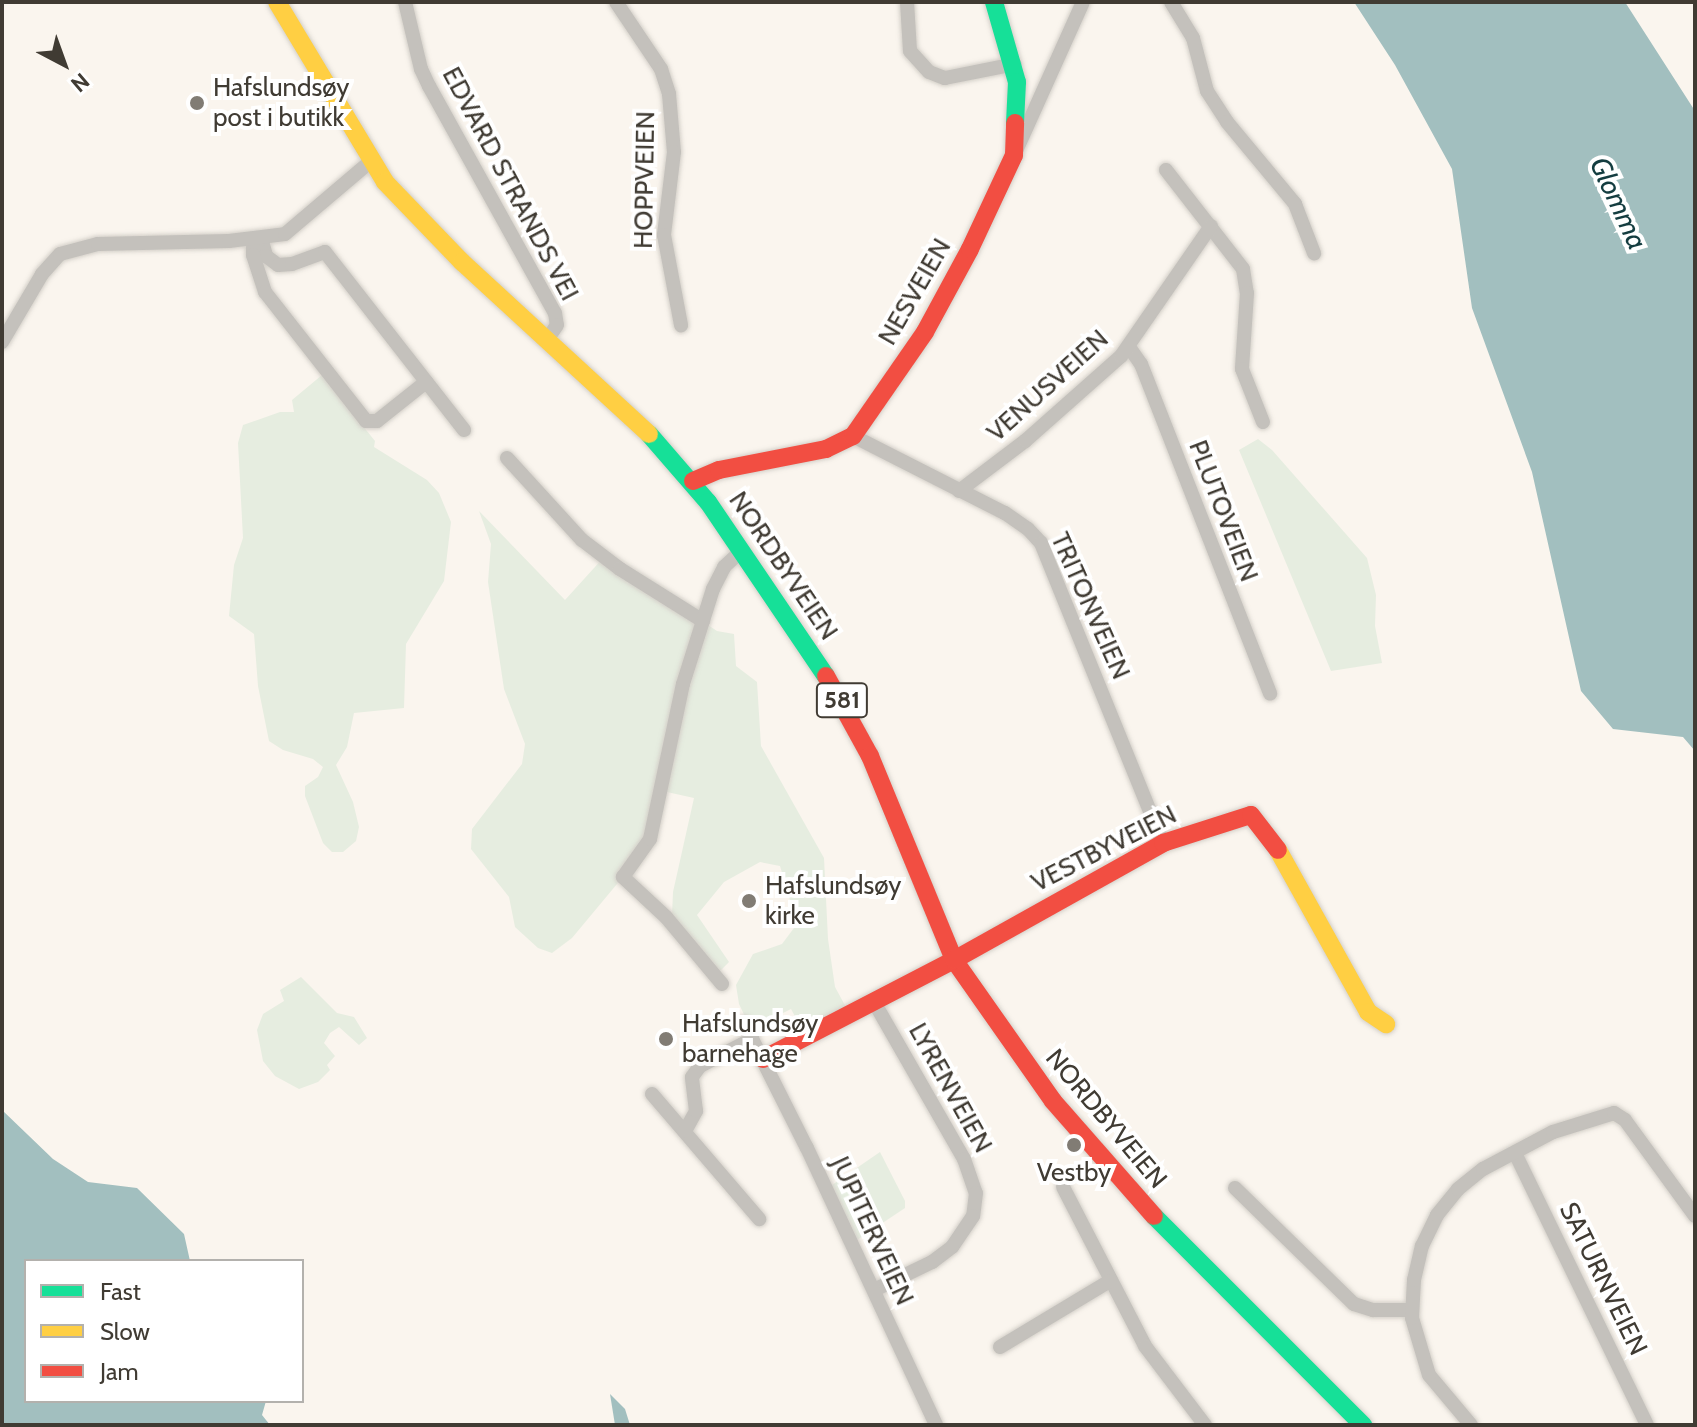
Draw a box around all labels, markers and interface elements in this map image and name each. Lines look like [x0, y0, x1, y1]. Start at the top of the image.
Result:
north arrow [24, 24, 104, 104]
street label: EDVARD STRANDS VEI [435, 62, 585, 306]
text: N [65, 67, 95, 98]
place label: Hafslundsøy post i butikk [213, 72, 349, 134]
marker: Hafslundsøy post i butikk [188, 94, 206, 112]
street label: HOPPVEIEN [628, 111, 662, 249]
water label: Glomma [1583, 151, 1655, 255]
street label: NESVEIEN [872, 233, 958, 351]
street label: VENUSVEIEN [981, 323, 1115, 449]
street label: PLUTOVEIEN [1182, 436, 1264, 586]
street label: NORDBYVEIEN [722, 486, 844, 646]
street label: TRITONVEIEN [1044, 528, 1136, 684]
road number: 581 [814, 680, 870, 720]
street label: VESTBYVEIEN [1026, 799, 1182, 899]
place label: Hafslundsøy kirke [765, 870, 901, 932]
marker: Hafslundsøy kirke [740, 892, 758, 910]
place label: Hafslundsøy barnehage [682, 1008, 818, 1070]
street label: LYRENVEIEN [902, 1018, 998, 1158]
marker: Hafslundsøy barnehage [657, 1030, 675, 1048]
street label: NORDBYVEIEN [1039, 1043, 1173, 1195]
marker: Vestby [1065, 1136, 1083, 1154]
street label: JUPITERVEIEN [824, 1152, 920, 1310]
place label: Vestby [1037, 1157, 1111, 1189]
street label: SATURNVEIEN [1553, 1198, 1653, 1360]
legend [24, 1259, 304, 1403]
text: Fast [100, 1277, 141, 1306]
text: Slow [100, 1317, 150, 1346]
text: Jam [100, 1357, 138, 1386]

